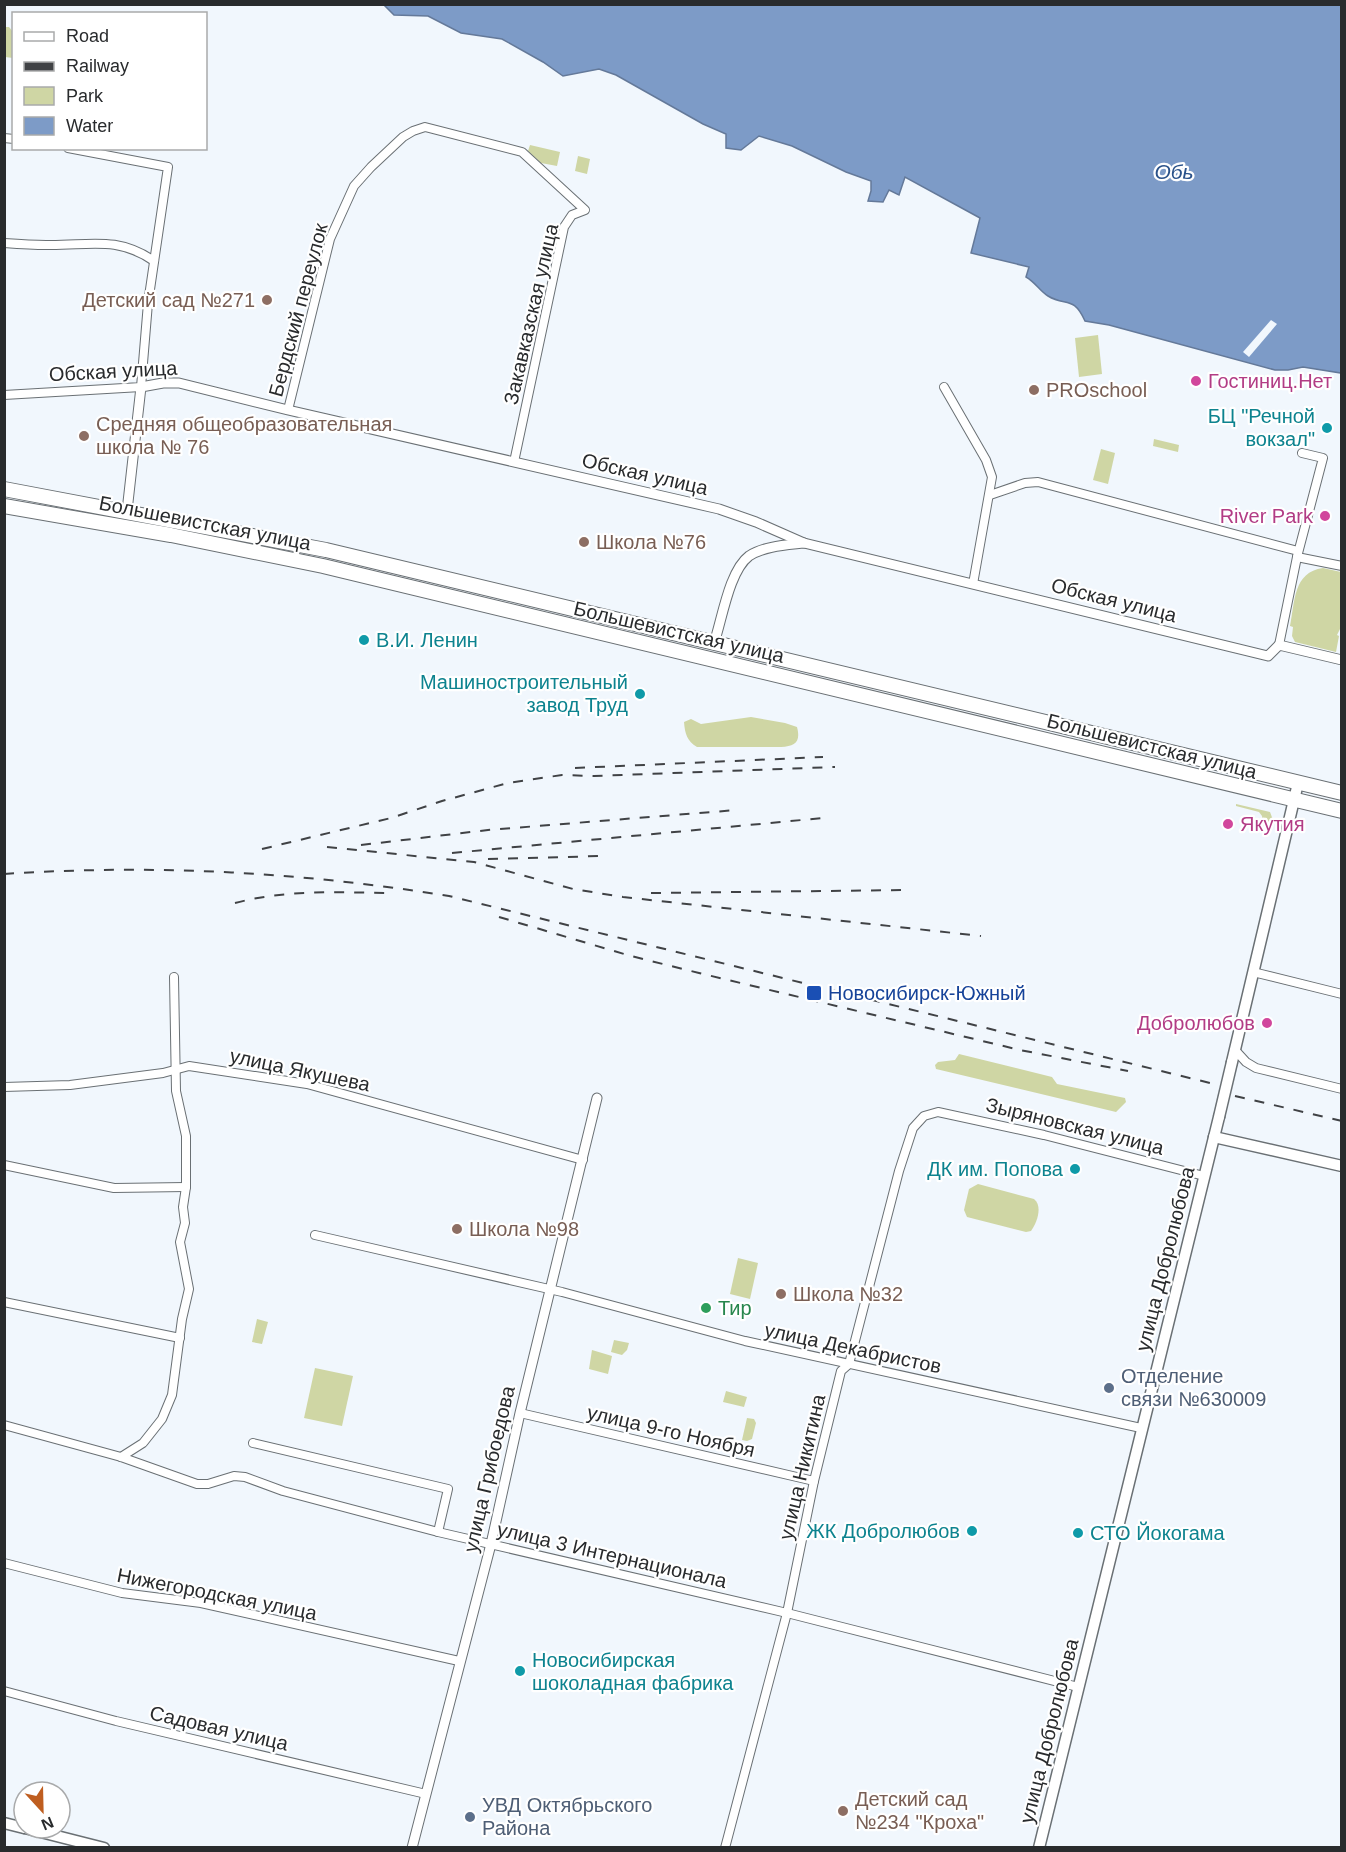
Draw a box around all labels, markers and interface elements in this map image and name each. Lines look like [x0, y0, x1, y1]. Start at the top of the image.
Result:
legend [12, 12, 207, 150]
text: Road [66, 26, 109, 46]
text: Railway [66, 56, 129, 76]
text: Park [66, 86, 104, 106]
text: Water [66, 116, 113, 136]
water label: Обь [1154, 160, 1194, 183]
street label: Бердский переулок [264, 221, 332, 399]
street label: Закавказская улица [499, 221, 563, 407]
place label: Детский сад №271 [82, 289, 255, 311]
marker: Детский сад №271 [260, 293, 274, 307]
street label: Обская улица [48, 357, 179, 385]
place label: Гостиниц.Нет [1208, 370, 1332, 392]
marker: Гостиниц.Нет [1189, 374, 1203, 388]
place label: PROschool [1046, 379, 1147, 401]
marker: PROschool [1027, 383, 1041, 397]
place label: БЦ "Речной вокзал" [1208, 405, 1315, 450]
place label: Средняя общеобразовательная школа № 76 [96, 413, 392, 458]
marker: БЦ "Речной вокзал" [1320, 421, 1334, 435]
marker: Средняя общеобразовательная школа № 76 [77, 429, 91, 443]
street label: Обская улица [580, 449, 711, 499]
street label: Большевистская улица [97, 492, 314, 555]
place label: River Park [1220, 505, 1314, 527]
marker: River Park [1318, 509, 1332, 523]
place label: Школа №76 [596, 531, 706, 553]
marker: Школа №76 [577, 535, 591, 549]
street label: Обская улица [1049, 574, 1180, 626]
street label: Большевистская улица [572, 597, 787, 667]
place label: В.И. Ленин [376, 629, 478, 651]
marker: В.И. Ленин [357, 633, 371, 647]
place label: Машиностроительный завод Труд [420, 671, 628, 716]
marker: Машиностроительный завод Труд [633, 687, 647, 701]
street label: Большевистская улица [1045, 709, 1260, 783]
place label: Якутия [1240, 813, 1305, 835]
marker: Якутия [1221, 817, 1235, 831]
place label: Новосибирск-Южный [828, 982, 1026, 1004]
marker: Новосибирск-Южный [805, 984, 823, 1002]
place label: Добролюбов [1137, 1012, 1255, 1034]
marker: Добролюбов [1260, 1016, 1274, 1030]
street label: улица Якушева [228, 1044, 373, 1096]
street label: Зыряновская улица [984, 1093, 1167, 1159]
place label: ДК им. Попова [927, 1158, 1064, 1180]
marker: ДК им. Попова [1068, 1162, 1082, 1176]
street label: улица Добролюбова [1131, 1164, 1199, 1354]
place label: Школа №98 [469, 1218, 579, 1240]
marker: Школа №98 [450, 1222, 464, 1236]
place label: Школа №32 [793, 1283, 903, 1305]
marker: Школа №32 [774, 1287, 788, 1301]
place label: Тир [718, 1297, 752, 1319]
marker: Тир [699, 1301, 713, 1315]
street label: улица Декабристов [763, 1319, 943, 1377]
place label: Отделение связи №630009 [1121, 1365, 1266, 1410]
marker: Отделение связи №630009 [1102, 1381, 1116, 1395]
street label: улица Грибоедова [459, 1383, 519, 1554]
street label: улица Никитина [775, 1391, 830, 1542]
street label: улица 9-го Ноября [585, 1401, 757, 1461]
street label: улица 3 Интернационала [495, 1518, 730, 1592]
place label: ЖК Добролюбов [806, 1520, 960, 1542]
place label: СТО Йокогама [1090, 1521, 1226, 1544]
marker: ЖК Добролюбов [965, 1524, 979, 1538]
marker: СТО Йокогама [1071, 1526, 1085, 1540]
street label: Нижегородская улица [115, 1564, 320, 1624]
street label: улица Добролюбова [1015, 1636, 1083, 1826]
place label: Новосибирская шоколадная фабрика [532, 1649, 734, 1694]
marker: Новосибирская шоколадная фабрика [513, 1664, 527, 1678]
street label: Садовая улица [148, 1701, 291, 1755]
north arrow [12, 1780, 72, 1840]
place label: Детский сад №234 "Кроха" [855, 1788, 984, 1833]
place label: УВД Октябрьского Района [482, 1794, 652, 1839]
marker: Детский сад №234 "Кроха" [836, 1804, 850, 1818]
marker: УВД Октябрьского Района [463, 1810, 477, 1824]
text: N [39, 1813, 56, 1833]

